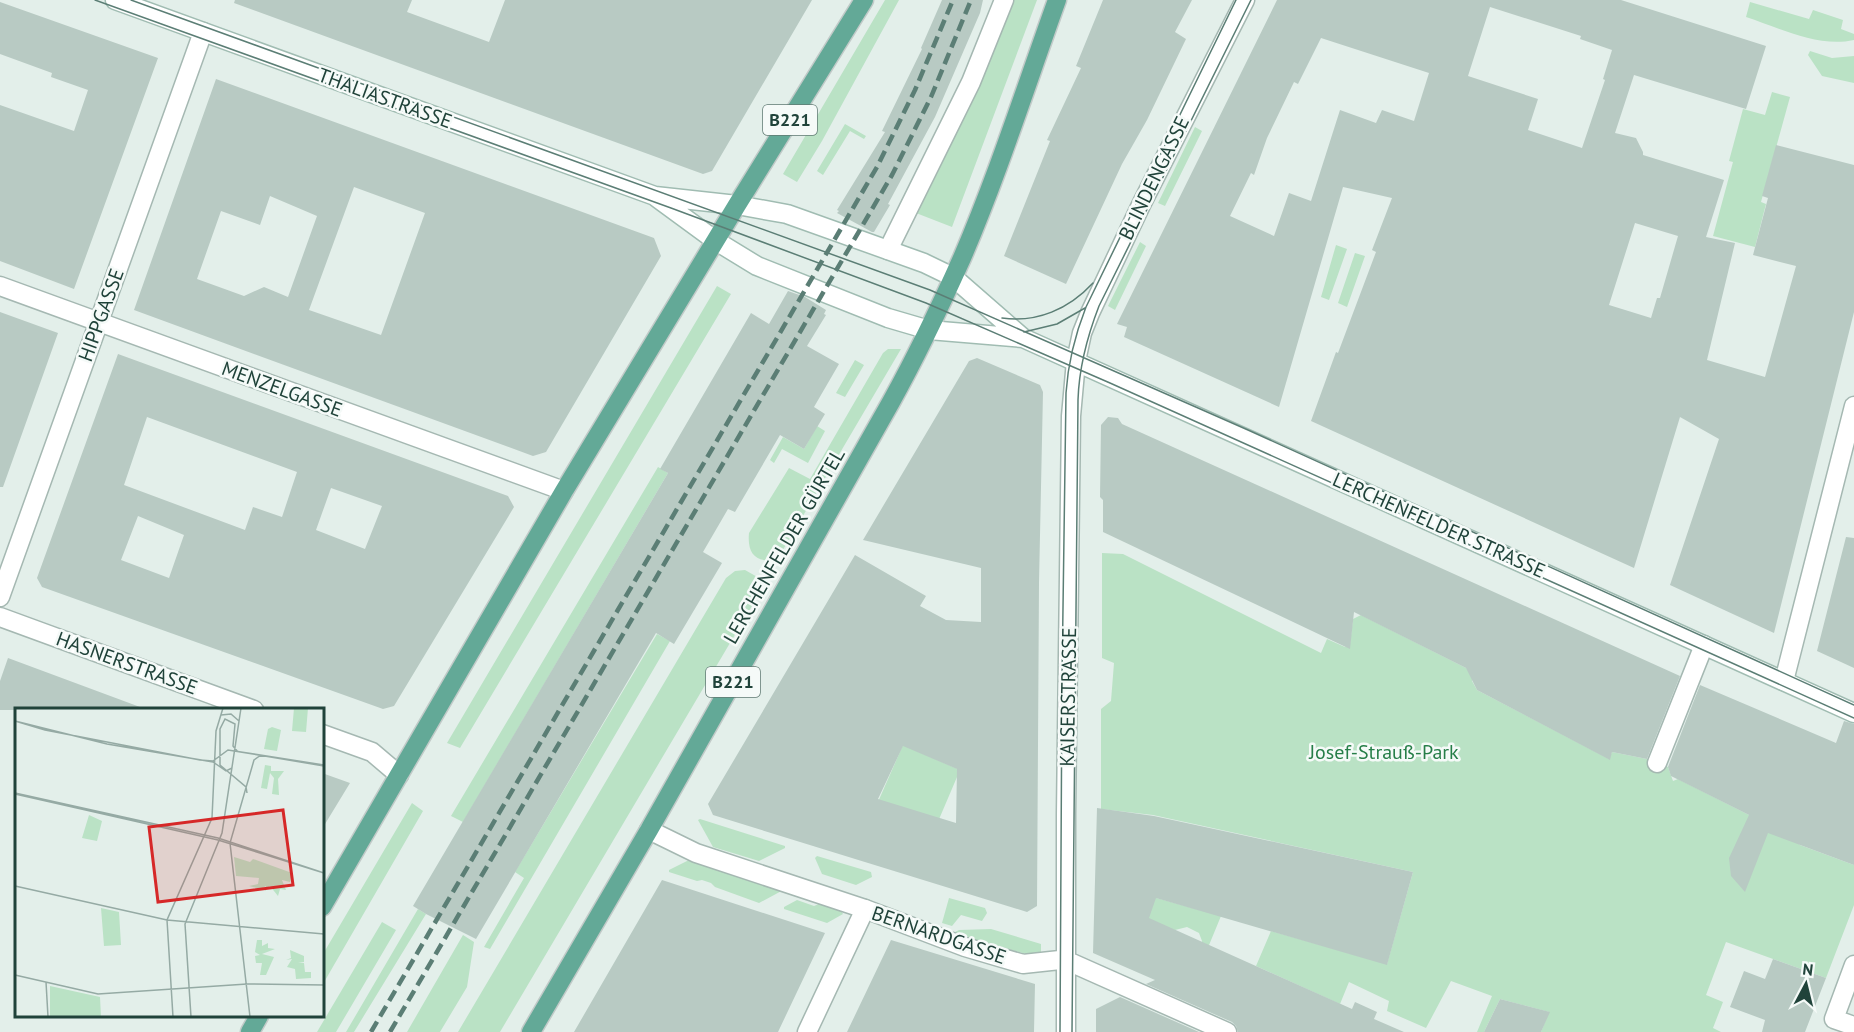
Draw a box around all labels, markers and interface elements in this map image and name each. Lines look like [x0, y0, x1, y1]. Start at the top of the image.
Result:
street label: THALIASTRASSE [314, 62, 456, 134]
road number: B221 [763, 105, 817, 135]
street label: BLINDENGASSE [1113, 112, 1195, 244]
street label: HIPPGASSE [72, 265, 130, 365]
street label: MENZELGASSE [218, 355, 346, 423]
street label: LERCHENFELDER GÜRTEL [717, 444, 851, 648]
street label: LERCHENFELDER STRASSE [1329, 466, 1549, 584]
street label: HASNERSTRASSE [53, 625, 201, 701]
street label: KAISERSTRASSE [1054, 627, 1082, 767]
road number: B221 [706, 667, 760, 697]
inset map [15, 708, 324, 1017]
park label: Josef-Strauß-Park [1308, 739, 1459, 765]
street label: BERNARDGASSE [868, 900, 1010, 970]
north arrow [1776, 954, 1836, 1014]
text: N [1801, 959, 1814, 980]

